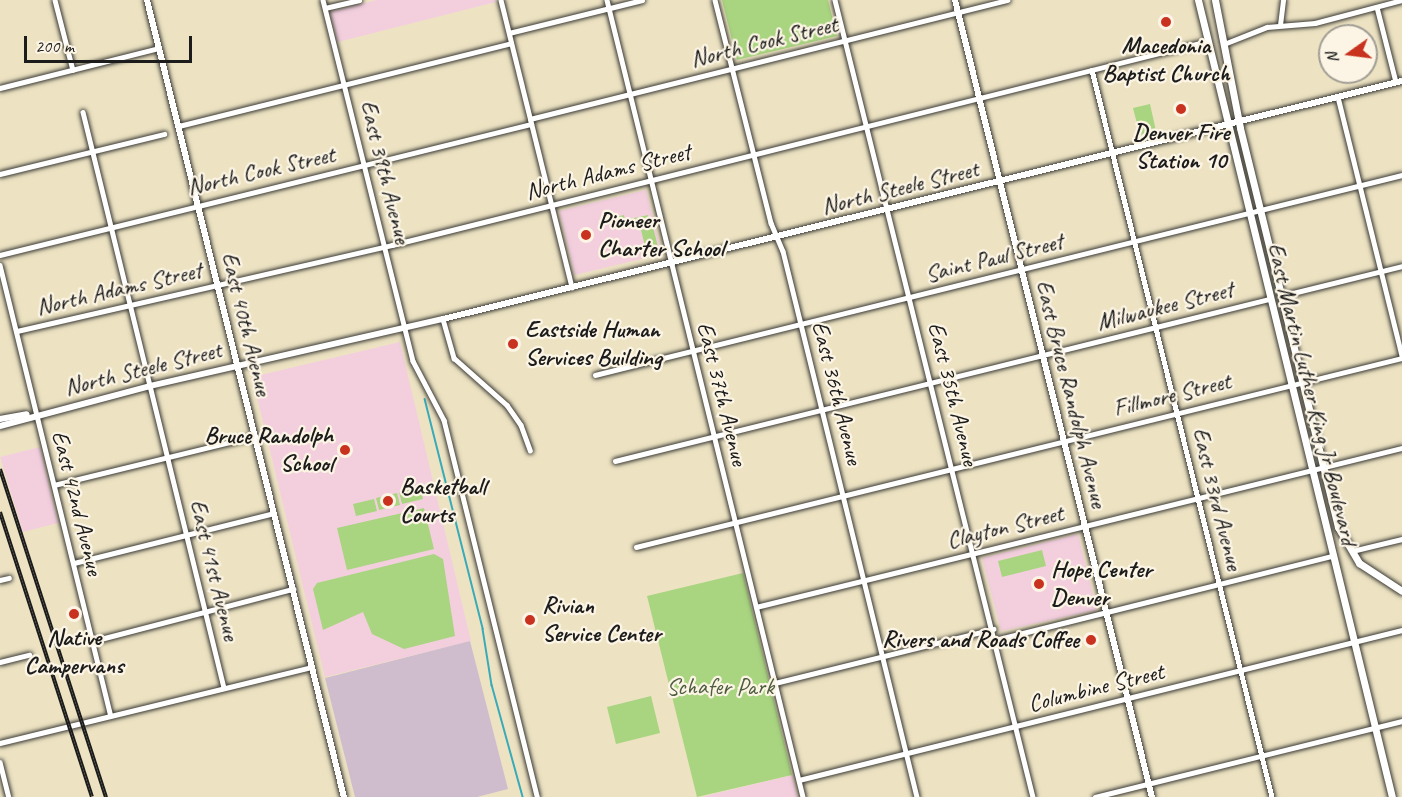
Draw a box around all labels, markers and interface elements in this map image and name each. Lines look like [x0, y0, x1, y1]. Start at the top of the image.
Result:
street label: North Cook Street [687, 10, 841, 74]
marker: Macedonia Baptist Church [1159, 15, 1173, 29]
scale bar [27, 24, 195, 62]
north arrow [1318, 24, 1378, 84]
place label: Macedonia Baptist Church [1102, 32, 1230, 88]
text: 200 m [35, 35, 74, 57]
text: N [1322, 51, 1343, 65]
street label: East 39th Avenue [353, 97, 417, 247]
marker: Denver Fire Station 10 [1174, 102, 1188, 116]
place label: Denver Fire Station 10 [1133, 119, 1229, 175]
street label: North Adams Street [522, 138, 694, 206]
street label: North Cook Street [184, 140, 338, 202]
street label: North Steele Street [818, 154, 982, 222]
place label: Pioneer Charter School [598, 207, 723, 263]
street label: Saint Paul Street [921, 227, 1067, 289]
marker: Pioneer Charter School [579, 228, 593, 242]
street label: East Martin Luther King Jr Boulevard [1260, 239, 1364, 549]
street label: East 40th Avenue [214, 249, 278, 399]
street label: North Adams Street [33, 256, 205, 322]
street label: Milwaukee Street [1094, 275, 1236, 337]
street label: East Bruce Randolph Avenue [1029, 277, 1113, 511]
place label: Eastside Human Services Building [525, 316, 662, 372]
street label: East 36th Avenue [805, 318, 869, 468]
street label: East 37th Avenue [690, 319, 754, 469]
street label: East 35th Avenue [921, 319, 985, 469]
street label: North Steele Street [61, 335, 225, 403]
marker: Eastside Human Services Building [506, 337, 520, 351]
street label: Fillmore Street [1110, 366, 1234, 424]
place label: Bruce Randolph School [203, 422, 333, 478]
street label: East 33rd Avenue [1185, 425, 1249, 573]
street label: East 42nd Avenue [45, 428, 109, 578]
marker: Bruce Randolph School [338, 443, 352, 457]
place label: Basketball Courts [400, 473, 486, 529]
marker: Basketball Courts [381, 494, 395, 508]
street label: East 41st Avenue [183, 497, 245, 643]
street label: Clayton Street [944, 499, 1066, 555]
place label: Hope Center Denver [1051, 556, 1151, 612]
marker: Hope Center Denver [1032, 577, 1046, 591]
place label: Rivian Service Center [542, 592, 661, 648]
marker: Native Campervans [67, 607, 81, 621]
marker: Rivian Service Center [523, 613, 537, 627]
place label: Native Campervans [25, 624, 123, 680]
place label: Rivers and Roads Coffee [882, 626, 1079, 654]
marker: Rivers and Roads Coffee [1084, 633, 1098, 647]
street label: Columbine Street [1025, 657, 1167, 719]
park label: Schafer Park [666, 673, 774, 701]

